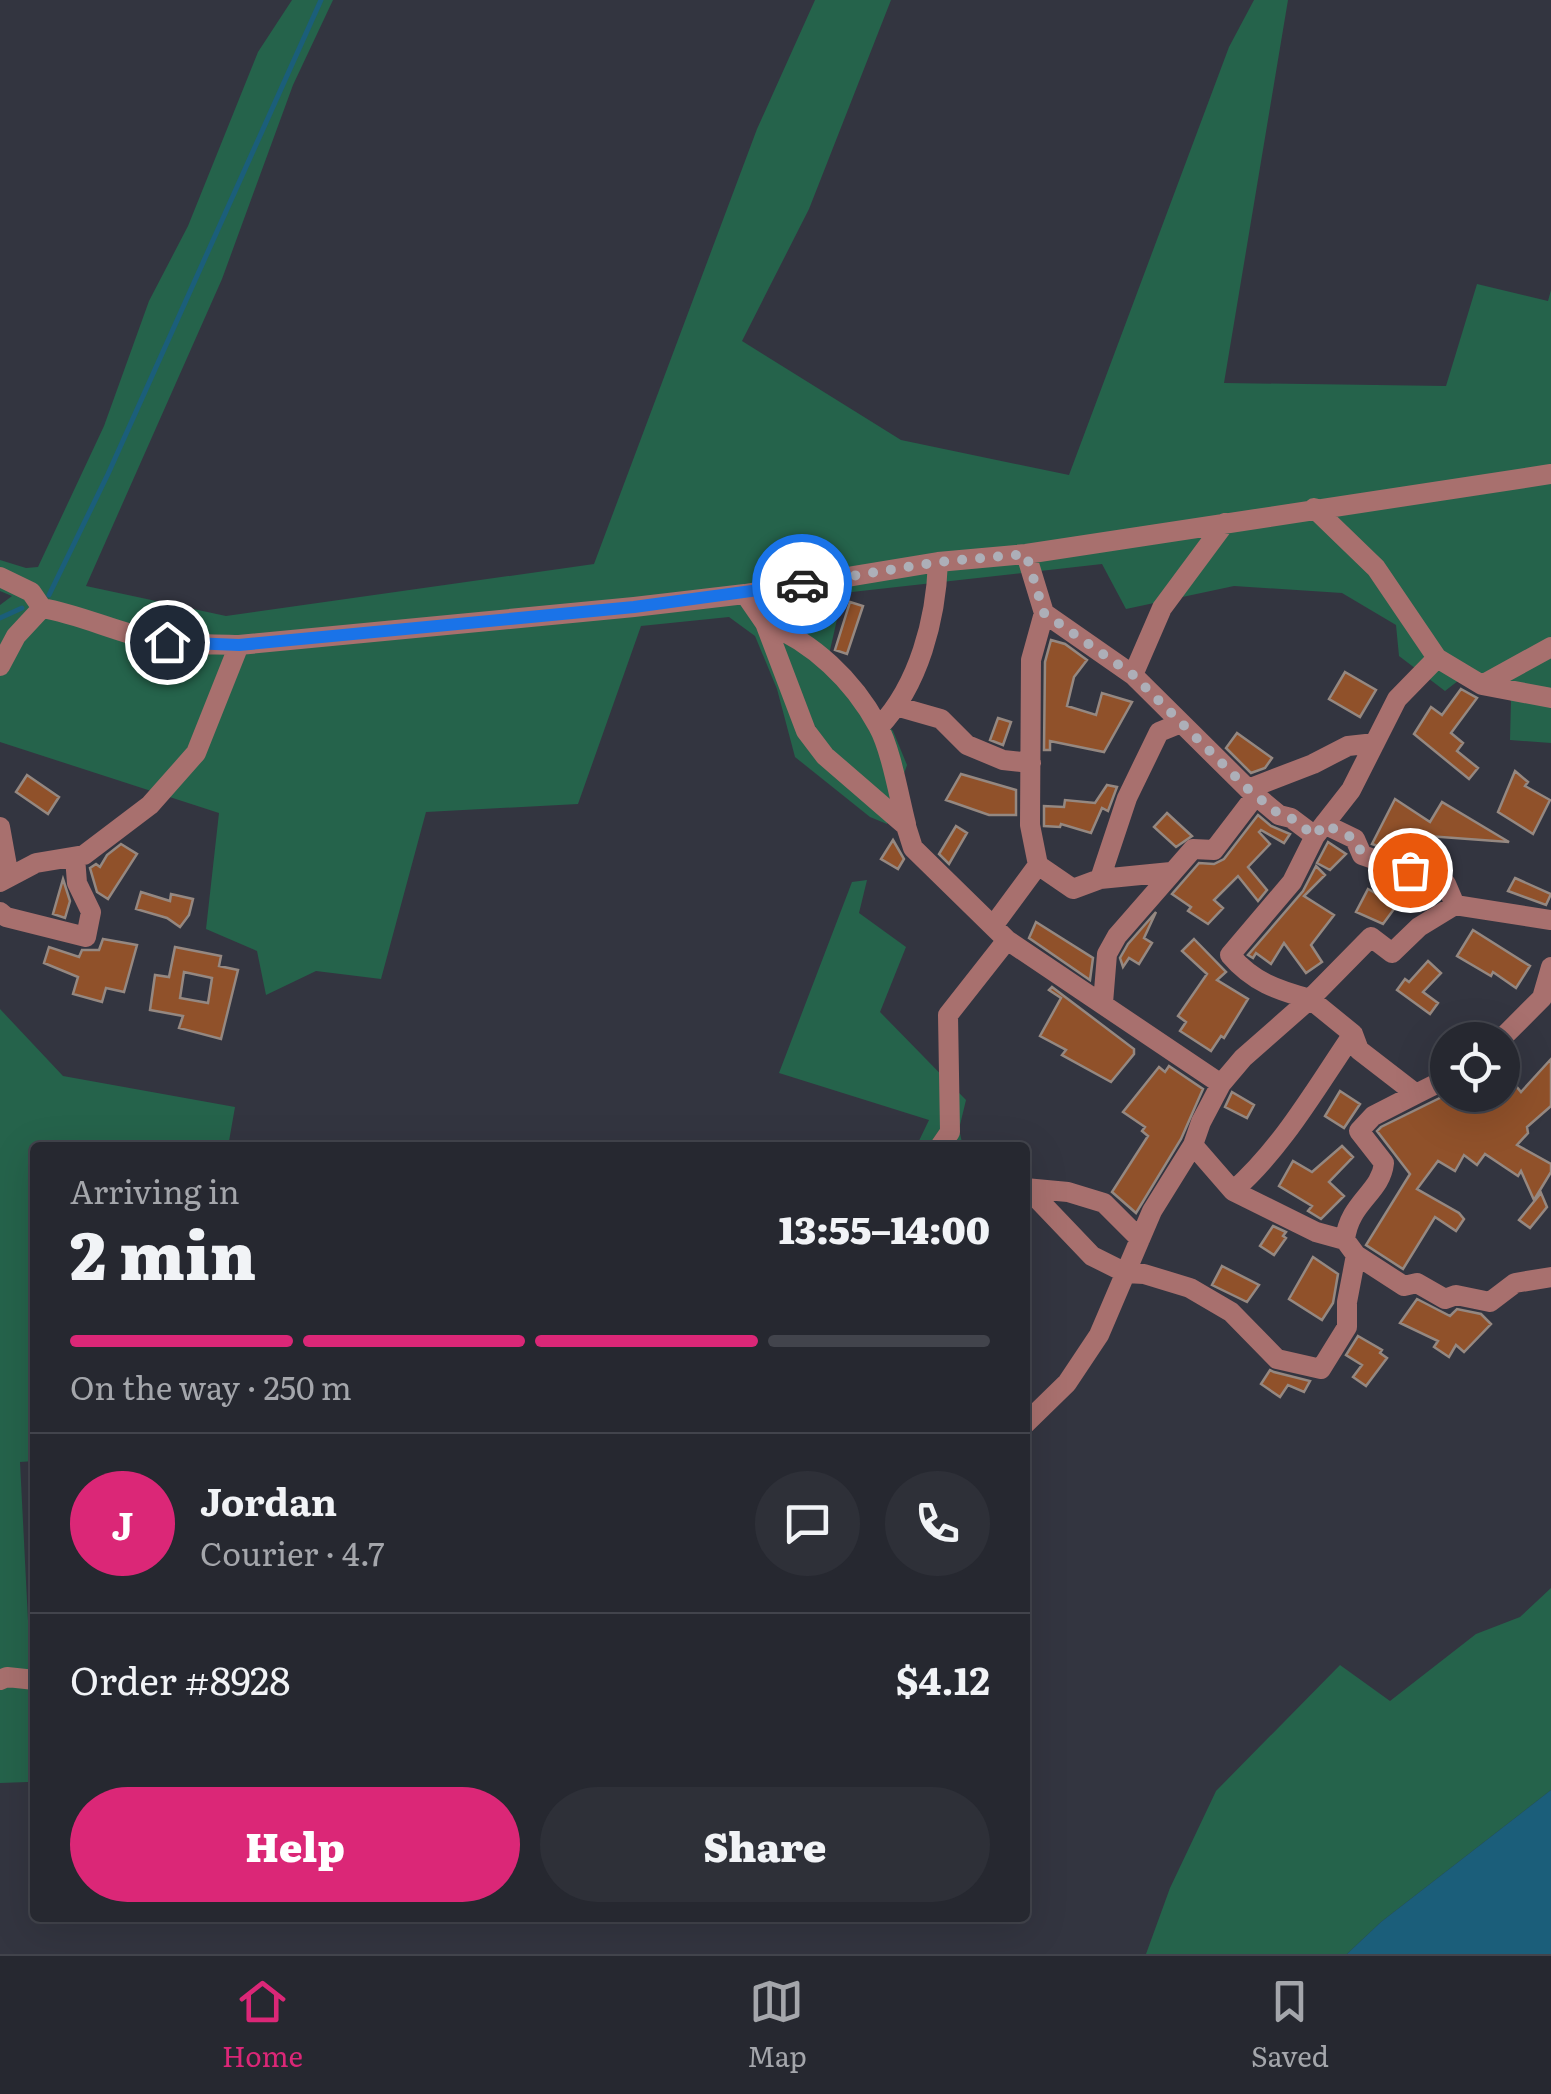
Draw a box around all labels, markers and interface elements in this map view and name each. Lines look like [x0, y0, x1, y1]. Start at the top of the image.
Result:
courier [752, 534, 852, 634]
icon: car [775, 557, 830, 612]
pin [125, 600, 210, 685]
icon: home [140, 615, 195, 670]
pin [1368, 828, 1453, 913]
icon: bag [1383, 843, 1438, 898]
map controls [1430, 1022, 1520, 1112]
button: locate [1430, 1022, 1520, 1112]
text: Arriving in [70, 1166, 240, 1214]
text: 13:55–14:00 [779, 1199, 990, 1256]
text: 2 min [70, 1203, 256, 1300]
text: On the way · 250 m [70, 1362, 352, 1410]
text: Jordan [200, 1471, 337, 1528]
button: chat [755, 1471, 860, 1576]
button: phone [885, 1471, 990, 1576]
text: J [112, 1495, 133, 1552]
text: Courier · 4.7 [200, 1528, 385, 1576]
text: Order #8928 [70, 1650, 290, 1707]
text: $4.12 [896, 1650, 990, 1707]
button: Help [70, 1787, 520, 1902]
button: Share [540, 1787, 990, 1902]
tab: Home [222, 1974, 303, 2076]
tab: Map [747, 1974, 807, 2076]
tab: Saved [1251, 1974, 1329, 2076]

